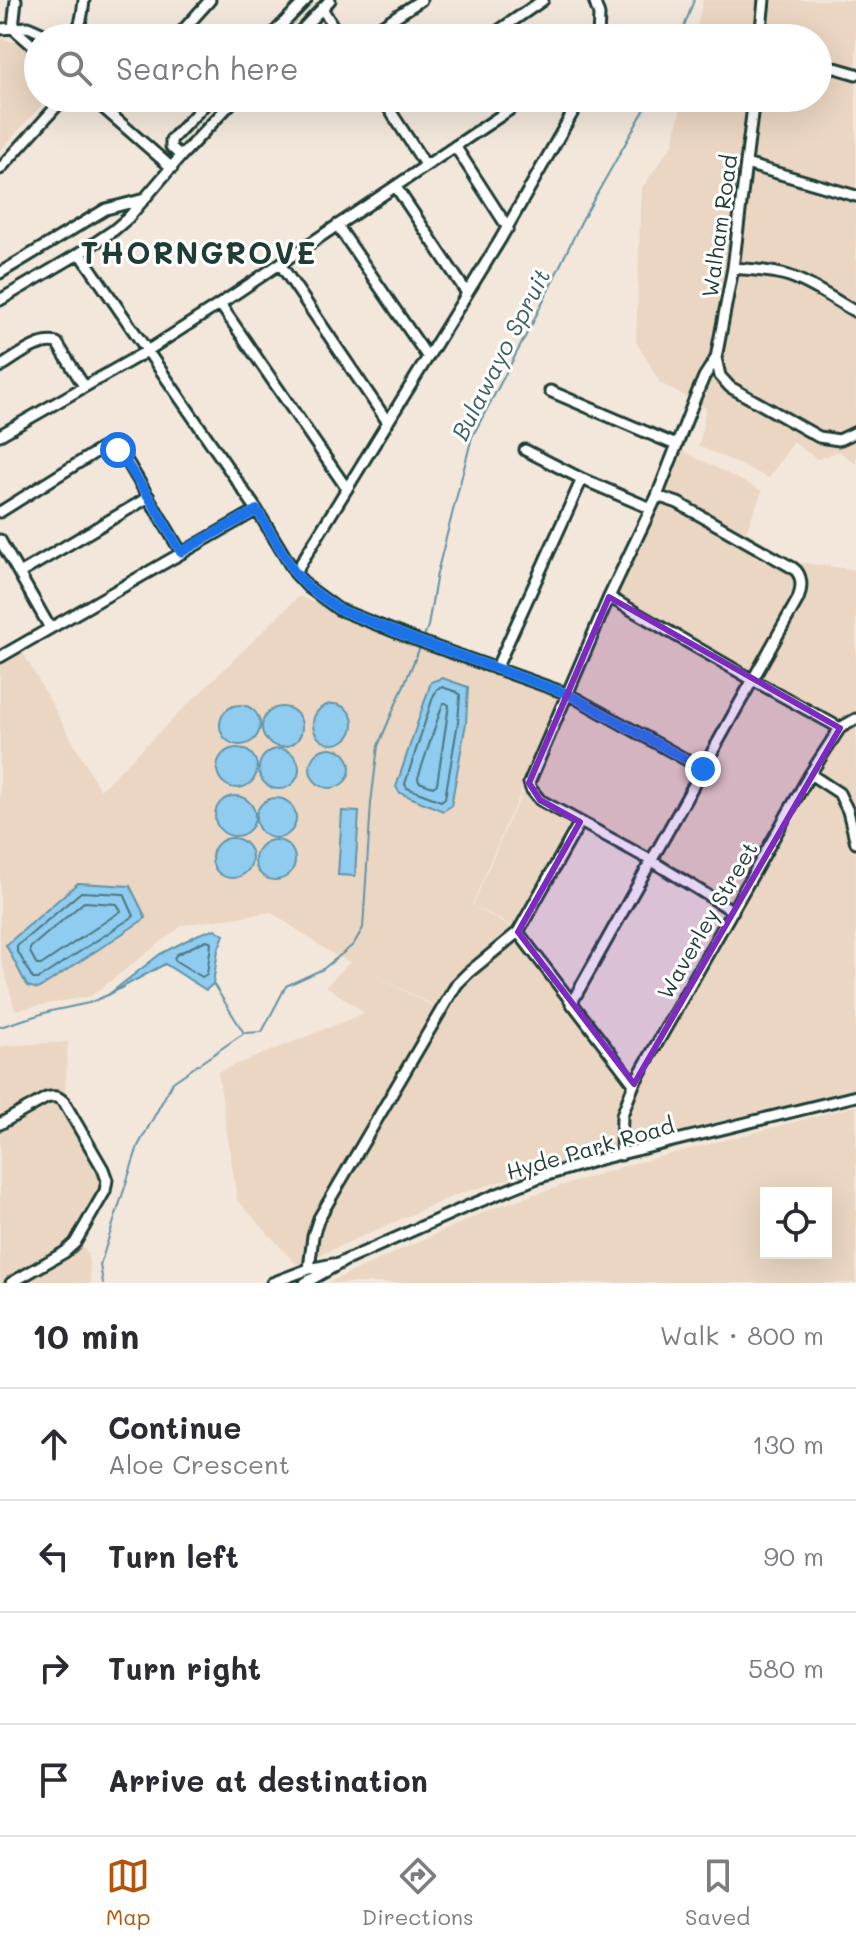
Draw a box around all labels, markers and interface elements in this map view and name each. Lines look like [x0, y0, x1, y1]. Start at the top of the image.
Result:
search box [24, 24, 832, 112]
icon: search [52, 46, 96, 90]
text: Search here [116, 48, 299, 88]
street label: Walham Road [695, 153, 743, 299]
district label: THORNGROVE [80, 232, 318, 272]
water label: Bulawayo Spruit [443, 263, 557, 445]
route start [100, 432, 136, 468]
route end [685, 751, 721, 787]
street label: Waverley Street [650, 836, 764, 1004]
street label: Hyde Park Road [503, 1110, 677, 1186]
map controls [760, 1187, 832, 1259]
button: locate [760, 1187, 832, 1259]
text: 10 min [32, 1313, 139, 1358]
text: Walk · 800 m [660, 1318, 824, 1352]
text: Continue [108, 1407, 241, 1447]
icon: ahead [32, 1422, 76, 1466]
text: 130 m [752, 1427, 824, 1461]
text: Aloe Crescent [108, 1447, 290, 1481]
icon: left [32, 1534, 76, 1578]
text: Turn left [108, 1536, 239, 1576]
text: 90 m [764, 1539, 824, 1573]
icon: right [32, 1646, 76, 1690]
text: Turn right [108, 1648, 261, 1688]
text: 580 m [748, 1651, 824, 1685]
icon: arrive [32, 1758, 76, 1802]
text: Arrive at destination [108, 1760, 428, 1800]
tab: Map [106, 1854, 151, 1931]
tab: Directions [362, 1854, 474, 1931]
tab: Saved [685, 1854, 750, 1931]

